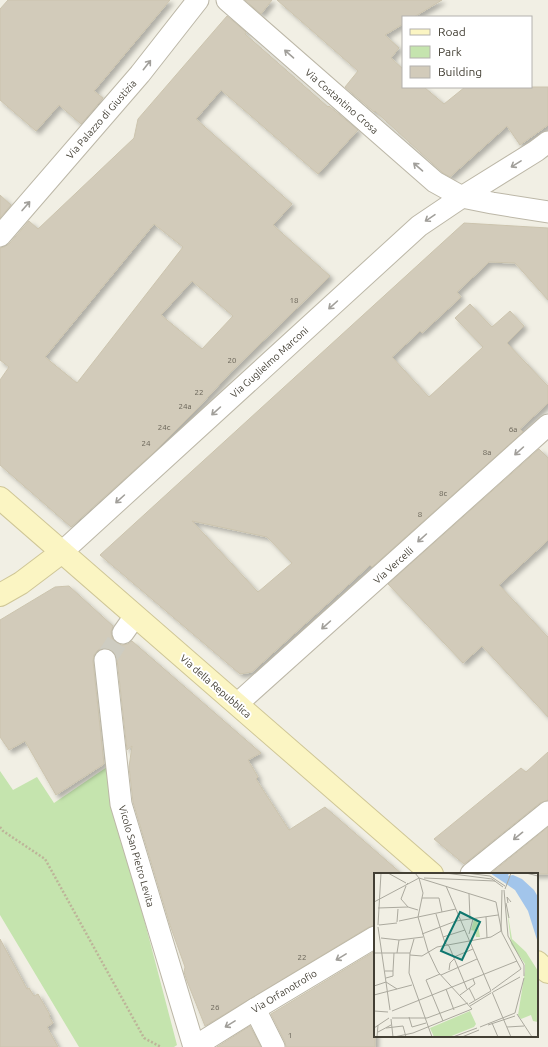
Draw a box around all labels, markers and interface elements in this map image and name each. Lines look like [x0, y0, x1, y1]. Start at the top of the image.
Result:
legend [402, 16, 532, 88]
text: Road [438, 25, 466, 38]
text: Park [438, 45, 462, 58]
one-way arrow [284, 50, 294, 59]
one-way arrow [143, 60, 151, 71]
text: Building [438, 65, 482, 78]
street label: Via Costantino Crosa [303, 67, 380, 136]
street label: Via Palazzo di Giustizia [64, 78, 139, 161]
one-way arrow [510, 160, 522, 168]
one-way arrow [413, 163, 424, 172]
one-way arrow [21, 201, 30, 212]
one-way arrow [424, 214, 435, 223]
house number: 18 [289, 296, 299, 305]
one-way arrow [327, 300, 338, 309]
street label: Via Guglielmo Marconi [228, 325, 310, 400]
house number: 20 [227, 356, 237, 365]
house number: 22 [194, 388, 204, 397]
house number: 24a [178, 402, 192, 411]
one-way arrow [211, 407, 221, 416]
house number: 24c [158, 423, 171, 432]
house number: 6a [509, 425, 517, 434]
house number: 24 [141, 439, 151, 448]
one-way arrow [514, 447, 524, 456]
house number: 8a [483, 448, 491, 457]
house number: 8c [439, 489, 447, 498]
one-way arrow [115, 494, 125, 504]
house number: 8 [418, 510, 423, 519]
one-way arrow [417, 534, 427, 543]
street label: Via Vercelli [371, 545, 415, 586]
one-way arrow [321, 620, 331, 629]
street label: Via della Repubblica [178, 653, 253, 720]
street label: Vicolo San Pietro Levita [117, 804, 156, 908]
one-way arrow [512, 832, 523, 841]
inset map [374, 873, 538, 1037]
house number: 22 [297, 953, 307, 962]
one-way arrow [336, 953, 347, 961]
street label: Via Orfanotrofio [250, 968, 319, 1015]
house number: 26 [210, 1003, 220, 1012]
one-way arrow [224, 1021, 236, 1029]
house number: 1 [288, 1031, 292, 1040]

